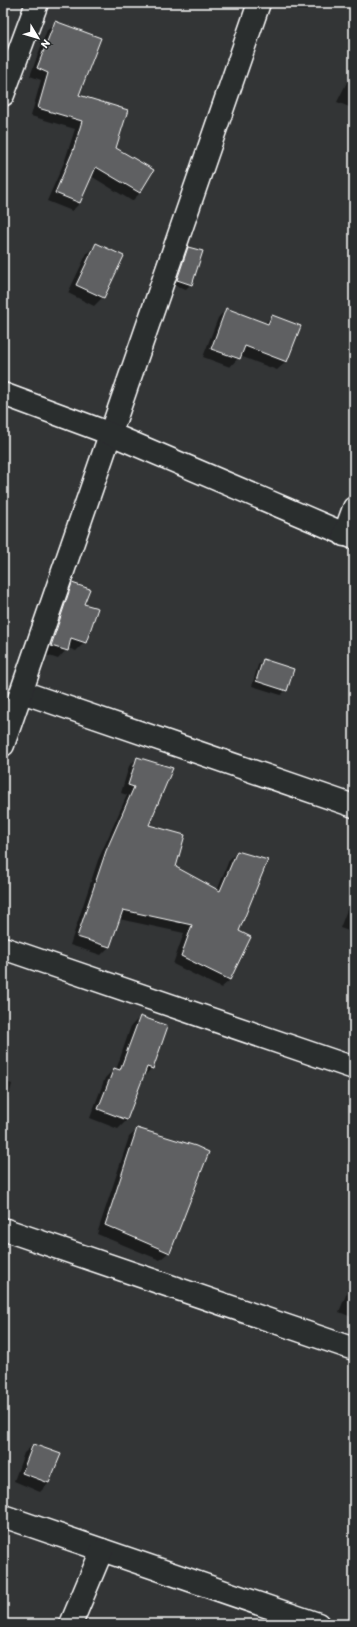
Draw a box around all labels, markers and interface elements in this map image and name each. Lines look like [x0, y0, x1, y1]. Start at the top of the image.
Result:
north arrow [18, 18, 58, 58]
text: N [38, 37, 53, 51]

